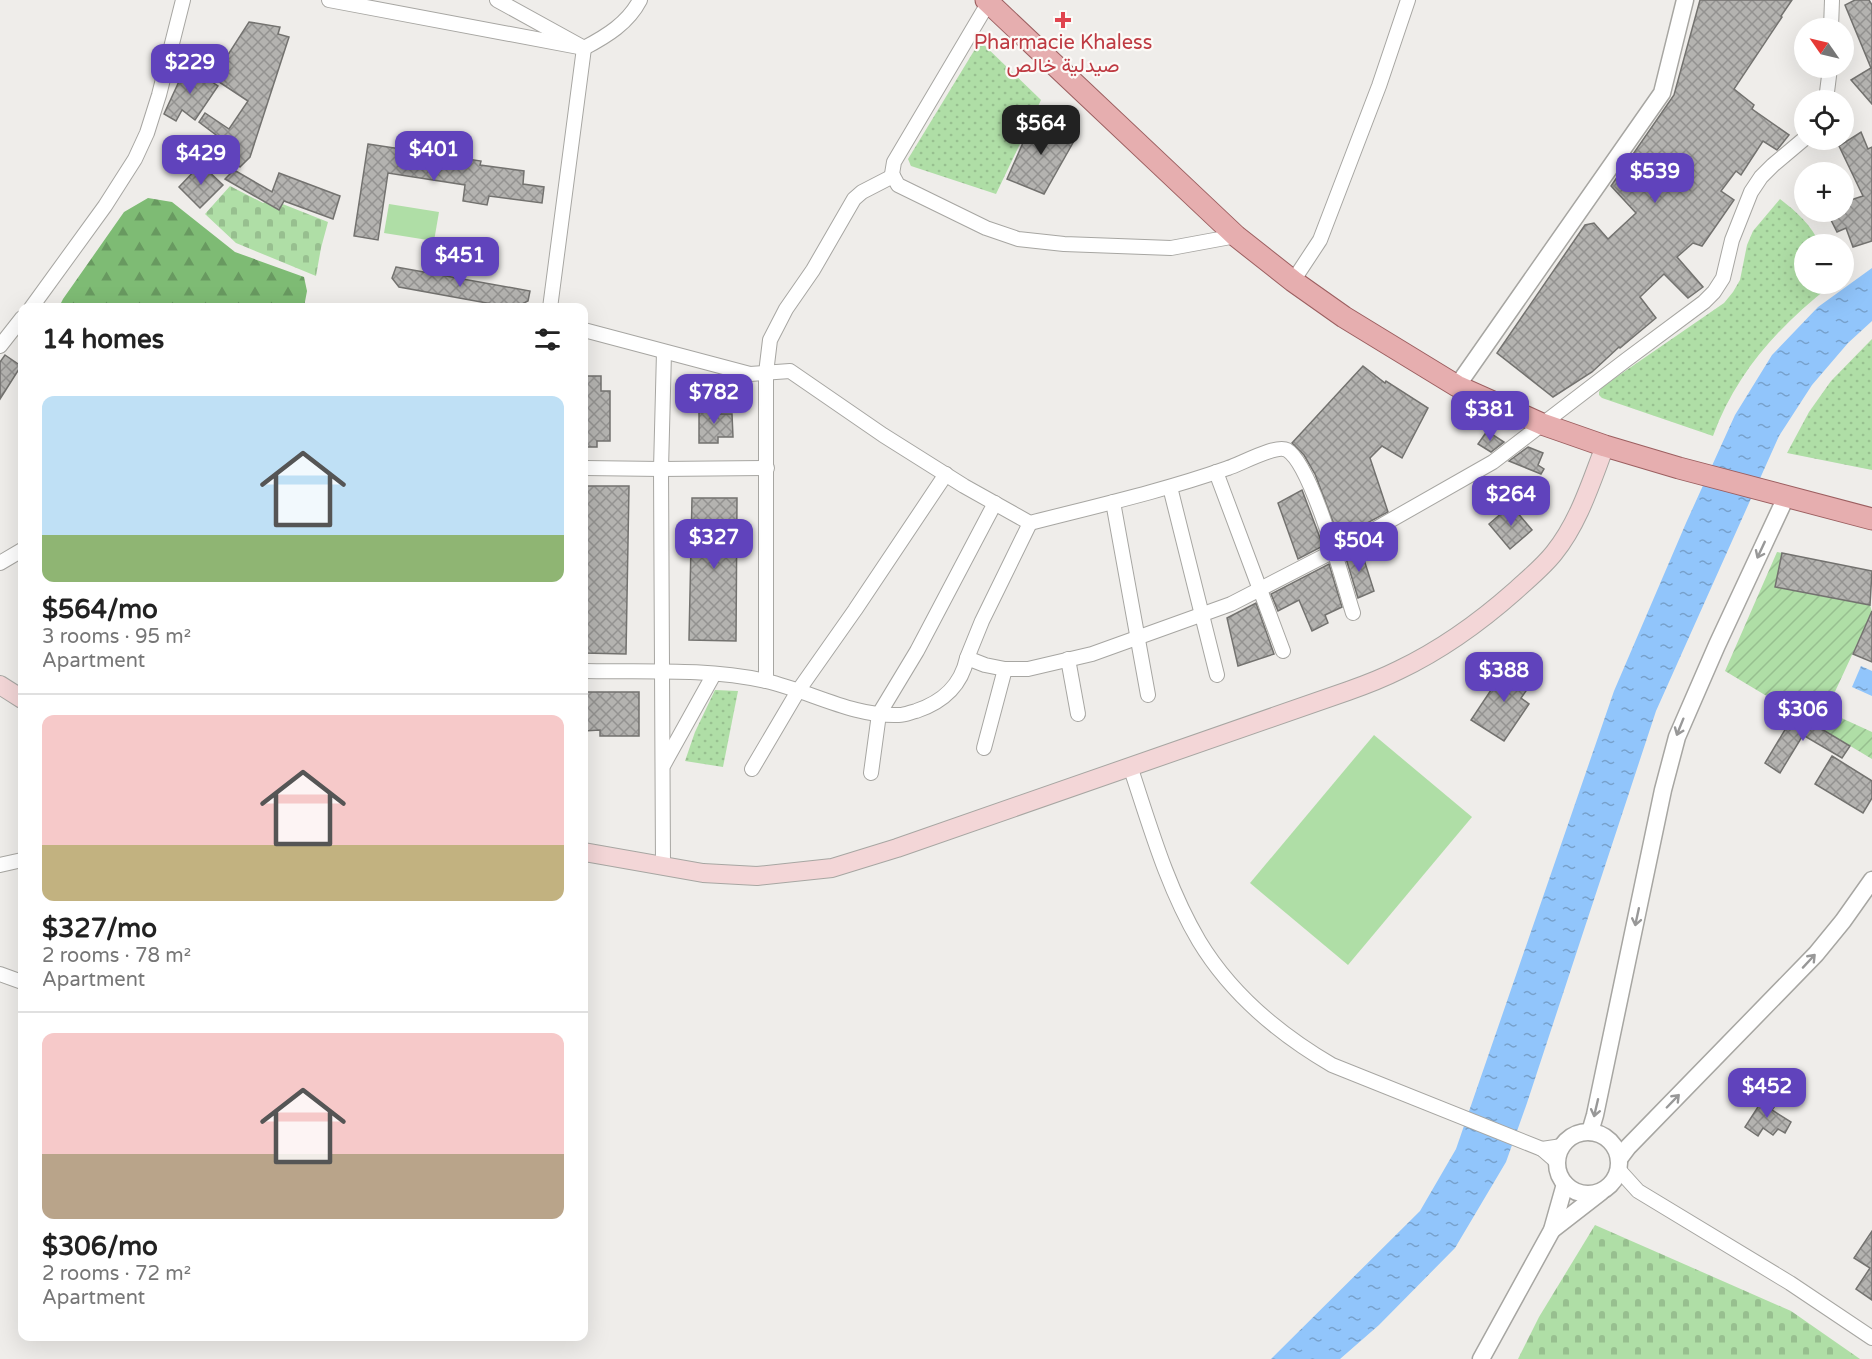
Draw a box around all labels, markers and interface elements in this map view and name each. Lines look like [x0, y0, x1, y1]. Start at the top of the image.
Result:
marker: Pharmacie Khaless صيدلية خالص [1056, 13, 1070, 27]
north arrow [1794, 18, 1854, 78]
map controls [1794, 18, 1854, 294]
place label: Pharmacie Khaless صيدلية خالص [974, 31, 1152, 78]
pin: $229 [154, 44, 226, 95]
text: $229 [165, 51, 215, 75]
button: locate [1794, 90, 1854, 150]
pin: $564 [1005, 105, 1077, 156]
text: $564 [1016, 112, 1066, 136]
pin: $401 [398, 131, 470, 182]
pin: $429 [165, 135, 237, 186]
text: $401 [409, 138, 459, 162]
text: $429 [176, 142, 226, 166]
pin: $539 [1619, 153, 1691, 204]
text: $539 [1630, 160, 1680, 184]
button: + [1794, 162, 1854, 222]
button: − [1794, 234, 1854, 294]
pin: $451 [424, 237, 496, 288]
text: $451 [435, 244, 485, 268]
icon: filters [531, 323, 564, 356]
text: 14 homes [42, 324, 164, 355]
pin: $782 [678, 374, 750, 425]
text: $782 [689, 381, 739, 405]
pin: $381 [1454, 391, 1526, 442]
text: $381 [1465, 398, 1515, 422]
icon: home [249, 435, 357, 543]
pin: $264 [1475, 476, 1547, 527]
text: $264 [1486, 483, 1536, 507]
pin: $327 [678, 519, 750, 570]
pin: $504 [1323, 522, 1395, 573]
text: $327 [689, 526, 739, 550]
text: $504 [1334, 529, 1384, 553]
one-way arrow [1755, 540, 1767, 558]
text: $564/mo [42, 594, 158, 625]
text: 3 rooms · 95 m² [42, 625, 191, 649]
text: Apartment [42, 649, 145, 673]
pin: $388 [1468, 652, 1540, 703]
text: $388 [1479, 659, 1529, 683]
pin: $306 [1767, 691, 1839, 742]
text: $306 [1778, 698, 1828, 722]
one-way arrow [1674, 717, 1685, 736]
icon: home [249, 754, 357, 862]
one-way arrow [1630, 907, 1642, 926]
text: $327/mo [42, 913, 157, 944]
text: 2 rooms · 78 m² [42, 944, 191, 968]
one-way arrow [1802, 954, 1816, 969]
text: Apartment [42, 968, 145, 992]
pin: $452 [1731, 1068, 1803, 1119]
icon: home [249, 1072, 357, 1180]
text: $452 [1742, 1075, 1792, 1099]
one-way arrow [1665, 1093, 1680, 1108]
one-way arrow [1590, 1098, 1602, 1117]
text: $306/mo [42, 1231, 158, 1262]
text: 2 rooms · 72 m² [42, 1262, 191, 1286]
text: Apartment [42, 1286, 145, 1310]

